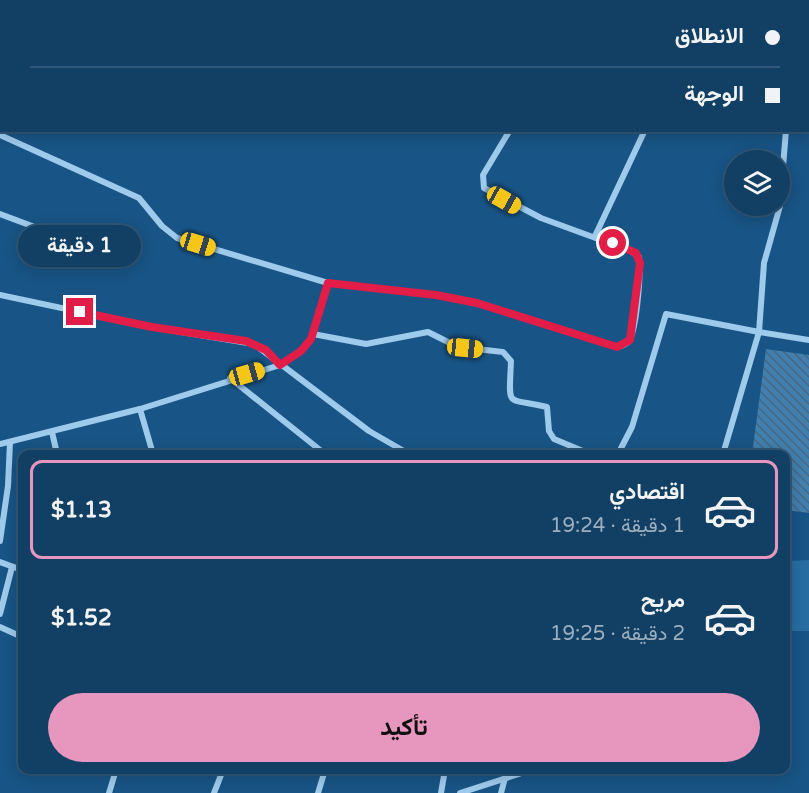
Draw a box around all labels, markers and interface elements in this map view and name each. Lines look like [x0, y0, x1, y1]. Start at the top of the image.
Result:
text: الانطلاق [675, 23, 744, 49]
text: الوجهة [684, 81, 744, 107]
map controls [724, 150, 790, 216]
button: layers [724, 150, 790, 216]
car [484, 183, 524, 217]
callout: 1 دقيقة [19, 225, 142, 267]
route start [599, 229, 626, 256]
car [178, 230, 218, 258]
text: 1 دقيقة [47, 234, 112, 258]
route end [66, 298, 93, 325]
car [446, 337, 484, 359]
car [227, 360, 267, 388]
text: اقتصادي [609, 479, 685, 505]
icon: car [703, 483, 757, 537]
text: $1.13 [51, 497, 112, 523]
text: 1 دقيقة · 19:24 [550, 514, 685, 538]
text: مريح [641, 587, 685, 613]
icon: car [703, 591, 757, 645]
text: $1.52 [51, 605, 112, 631]
text: 2 دقيقة · 19:25 [550, 622, 685, 646]
button: تأكيد [48, 693, 760, 762]

